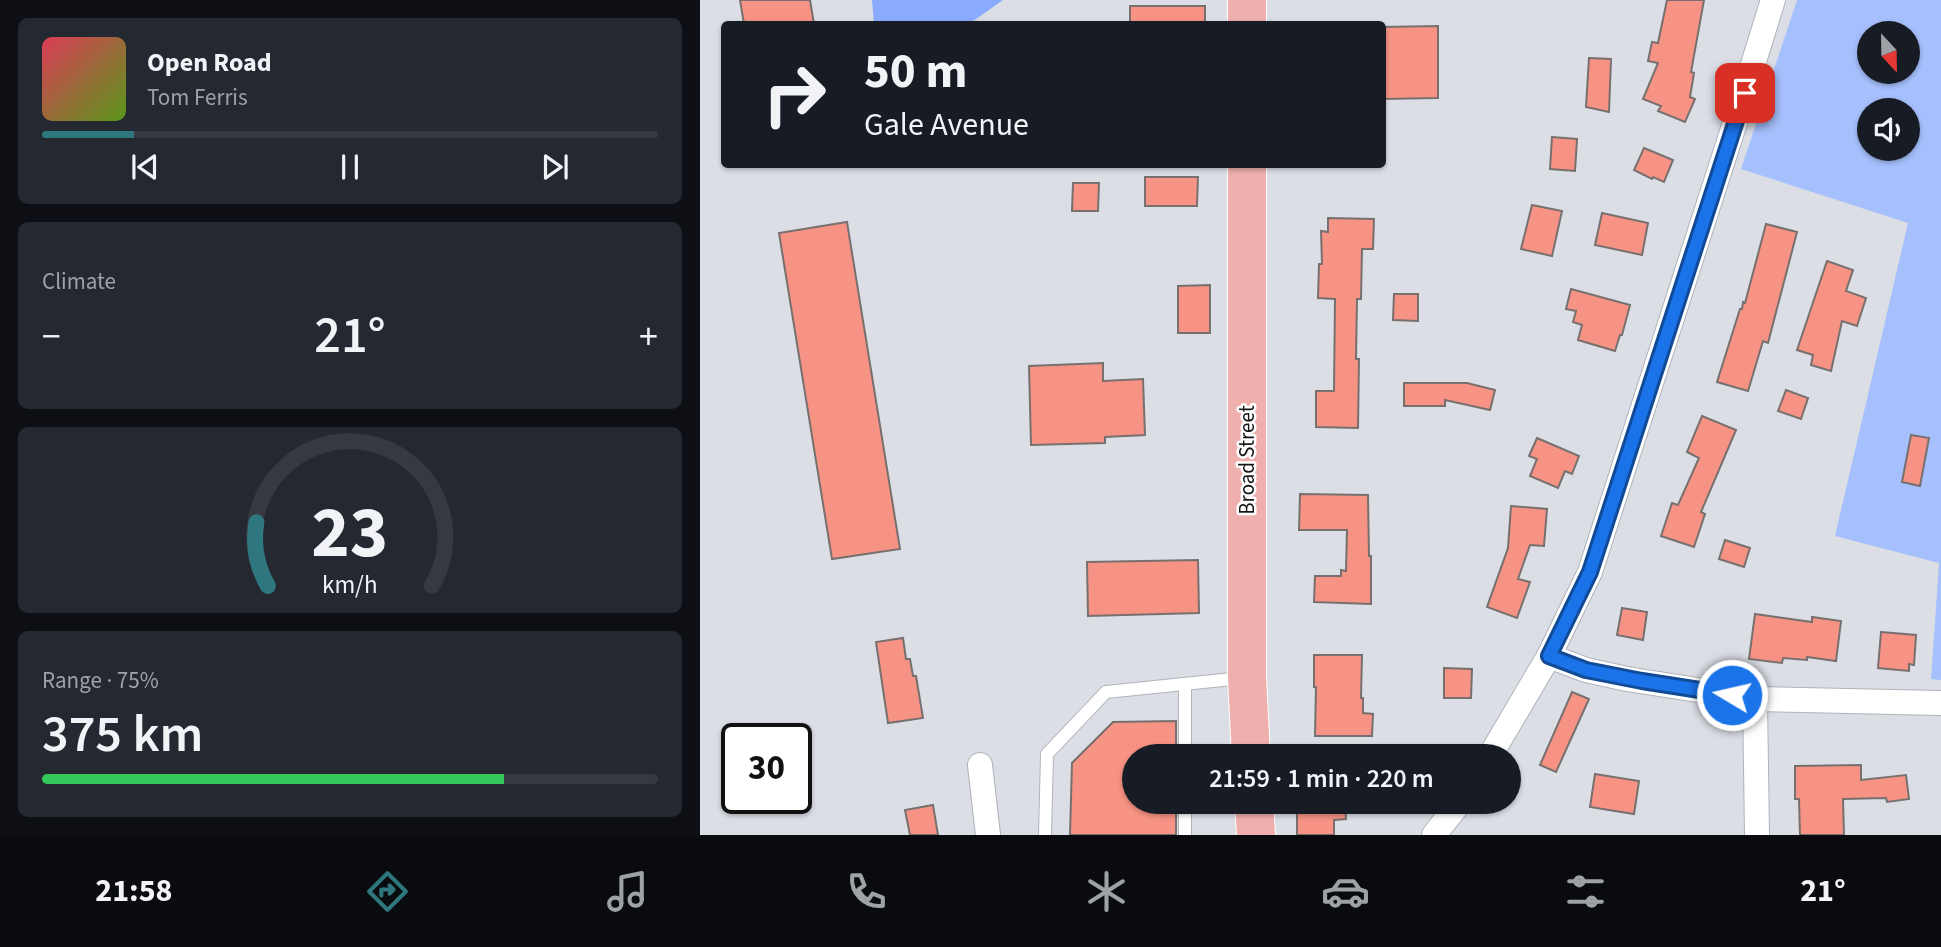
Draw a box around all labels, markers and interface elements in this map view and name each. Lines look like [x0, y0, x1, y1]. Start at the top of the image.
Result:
north arrow [1857, 21, 1920, 84]
map controls [1857, 21, 1920, 161]
text: 50 m [864, 37, 968, 107]
text: Open Road [147, 44, 272, 81]
icon: right [749, 49, 840, 140]
pin [1715, 63, 1775, 123]
icon: arrive [1726, 74, 1764, 112]
text: Tom Ferris [147, 81, 248, 114]
button: sound [1857, 98, 1920, 161]
text: Gale Avenue [864, 102, 1029, 148]
icon: previous [126, 148, 164, 186]
icon: pause [331, 148, 369, 186]
icon: next [536, 148, 574, 186]
text: Climate [42, 265, 116, 298]
text: 21° [314, 299, 386, 373]
text: − [42, 310, 61, 364]
text: + [639, 310, 658, 364]
street label: Broad Street [1232, 405, 1262, 515]
text: 23 [312, 481, 388, 585]
text: km/h [322, 566, 378, 602]
position arrow [1695, 658, 1769, 732]
text: Range · 75% [42, 664, 159, 697]
text: 375 km [42, 698, 203, 772]
speed limit sign: 30 [721, 723, 812, 814]
text: 21:59 · 1 min · 220 m [1209, 760, 1434, 797]
icon: directions [363, 867, 412, 916]
icon: music [603, 867, 652, 916]
icon: phone [842, 867, 891, 916]
icon: climate [1082, 867, 1131, 916]
icon: car [1321, 867, 1370, 916]
icon: filters [1561, 867, 1610, 916]
text: 21:58 [95, 868, 172, 914]
text: 21° [1800, 868, 1846, 914]

